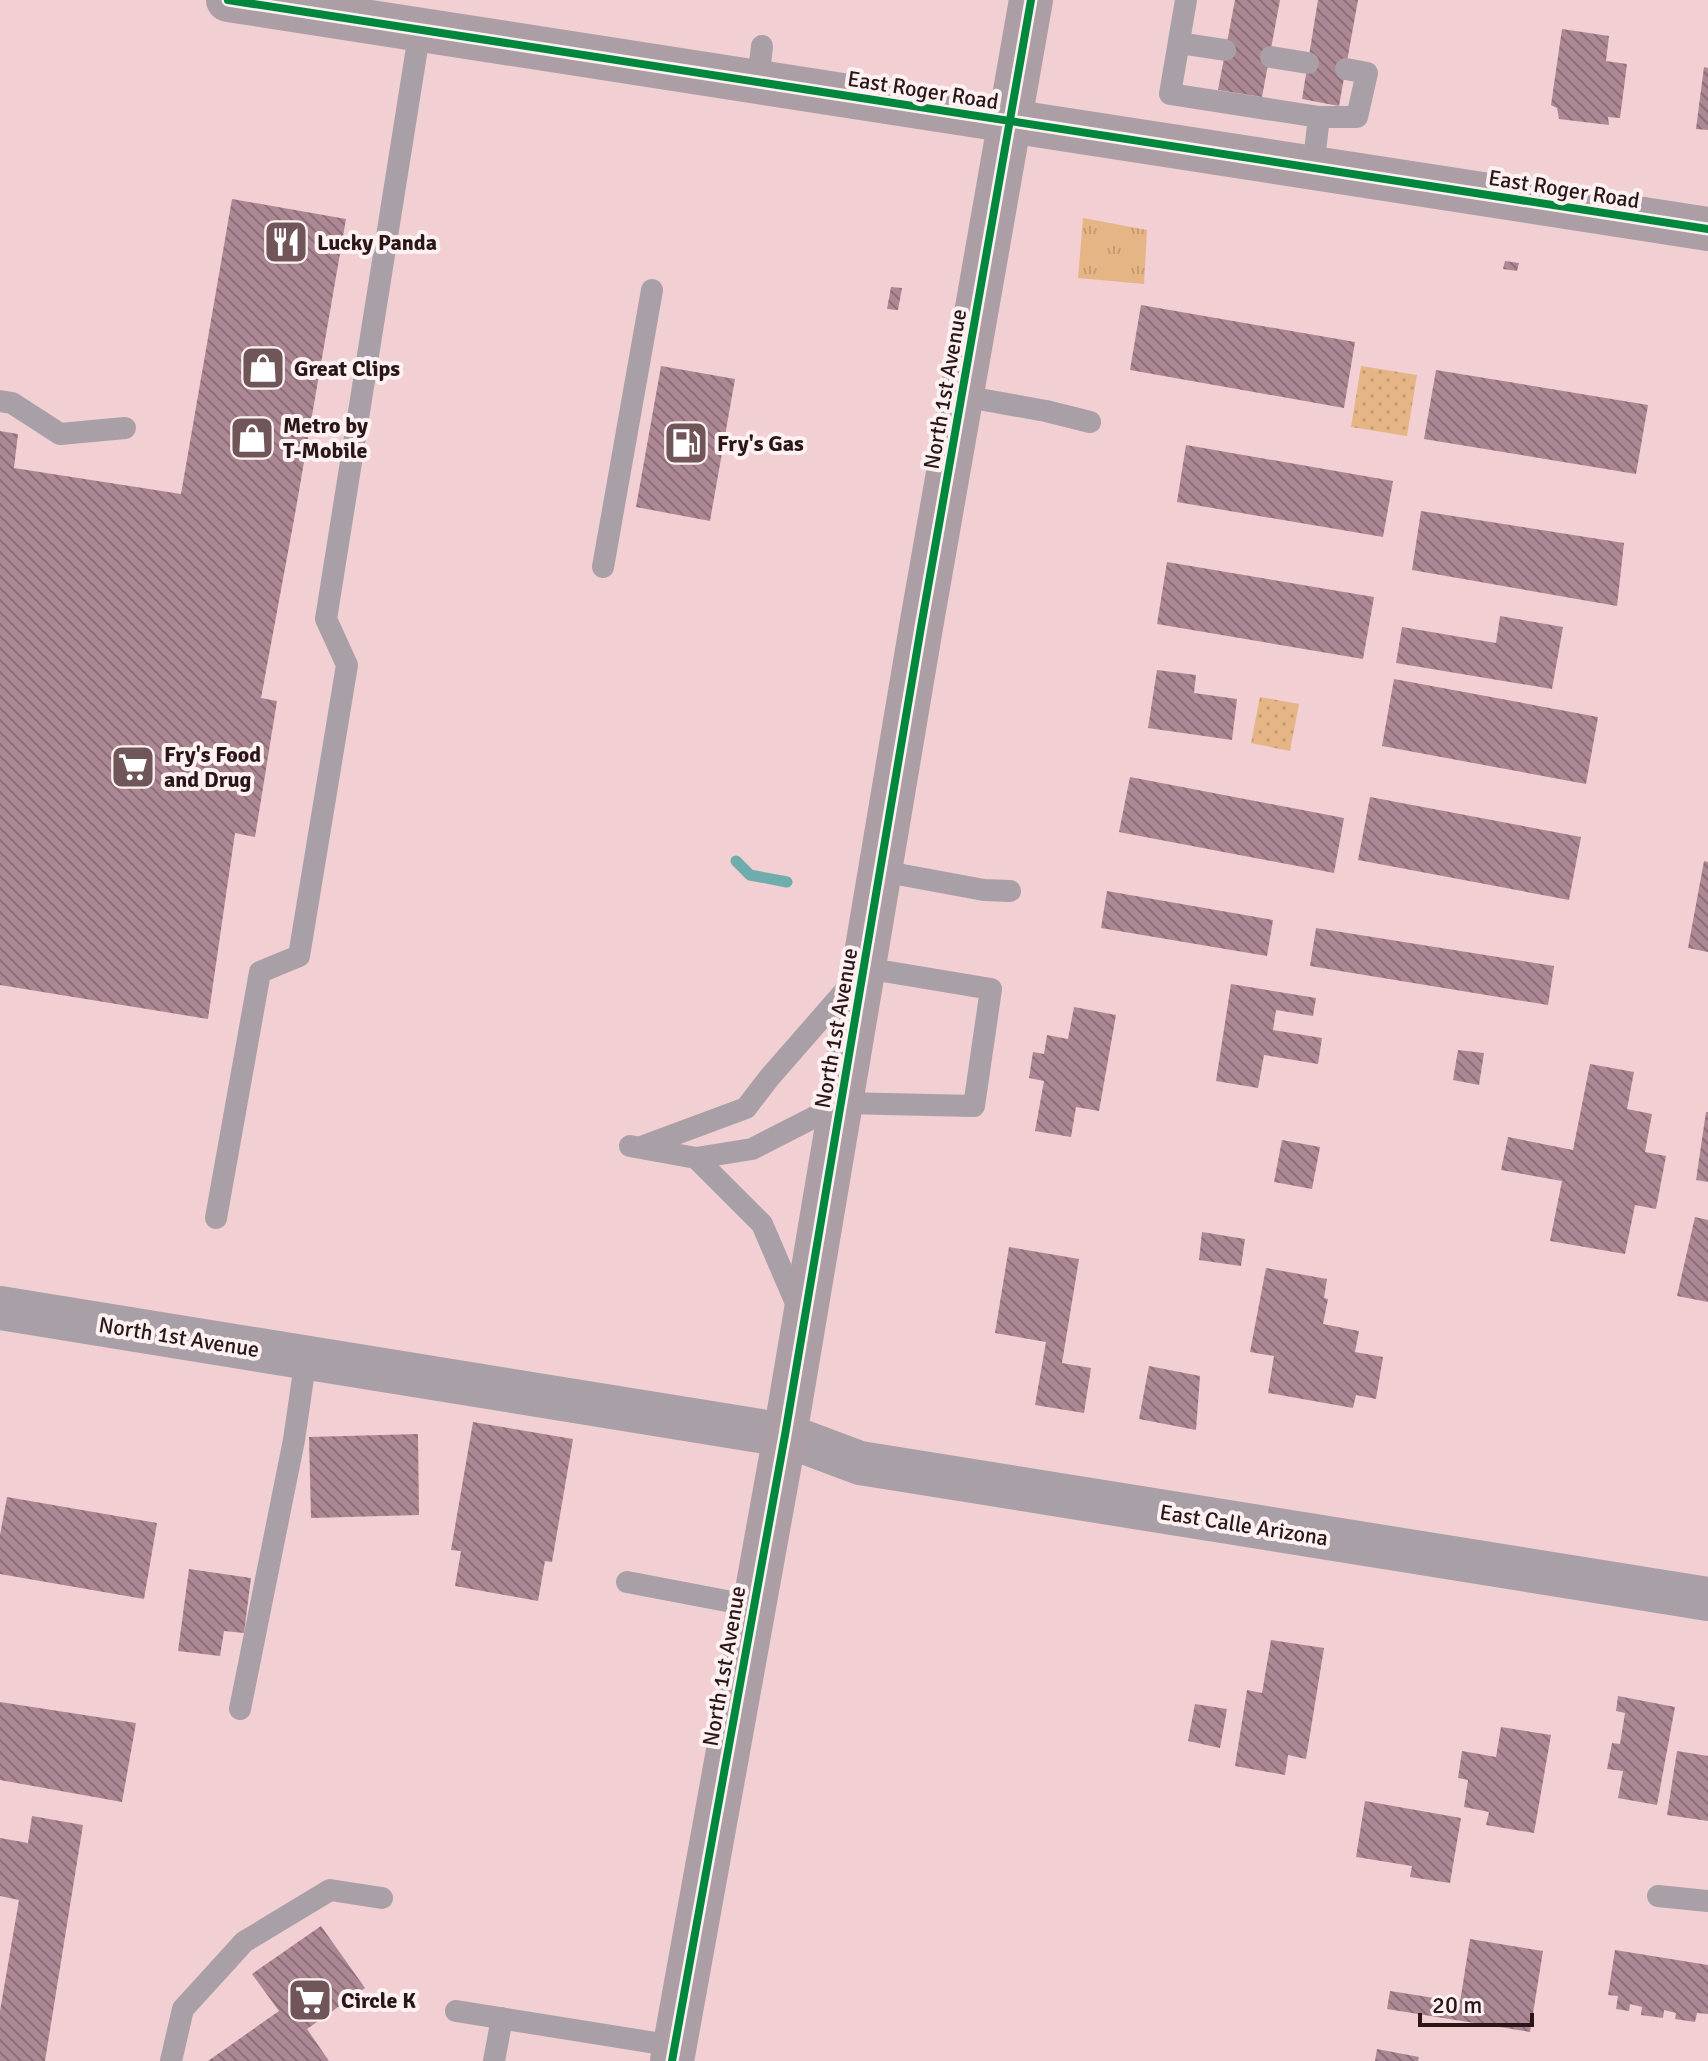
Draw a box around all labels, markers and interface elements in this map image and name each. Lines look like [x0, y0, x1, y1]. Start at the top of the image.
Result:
street label: East Roger Road [846, 65, 1000, 115]
street label: East Roger Road [1487, 164, 1641, 214]
restaurant icon: Lucky Panda [262, 218, 310, 266]
place label: Lucky Panda [317, 229, 437, 256]
street label: North 1st Avenue [918, 307, 972, 471]
shop icon: Great Clips [239, 344, 287, 392]
place label: Great Clips [294, 355, 400, 382]
place label: Metro by T-Mobile [283, 412, 368, 464]
shop icon: Metro by T-Mobile [228, 414, 276, 462]
fuel station icon: Fry's Gas [662, 419, 710, 467]
place label: Fry's Gas [717, 430, 804, 457]
place label: Fry's Food and Drug [164, 741, 261, 793]
supermarket icon: Fry's Food and Drug [109, 743, 157, 791]
street label: North 1st Avenue [809, 946, 863, 1110]
street label: North 1st Avenue [97, 1311, 261, 1363]
street label: East Calle Arizona [1158, 1498, 1330, 1552]
street label: North 1st Avenue [697, 1584, 751, 1748]
supermarket icon: Circle K [286, 1976, 334, 2024]
scale bar [1420, 1977, 1532, 2027]
place label: Circle K [341, 1987, 416, 2014]
text: 20 m [1432, 1990, 1482, 2020]

